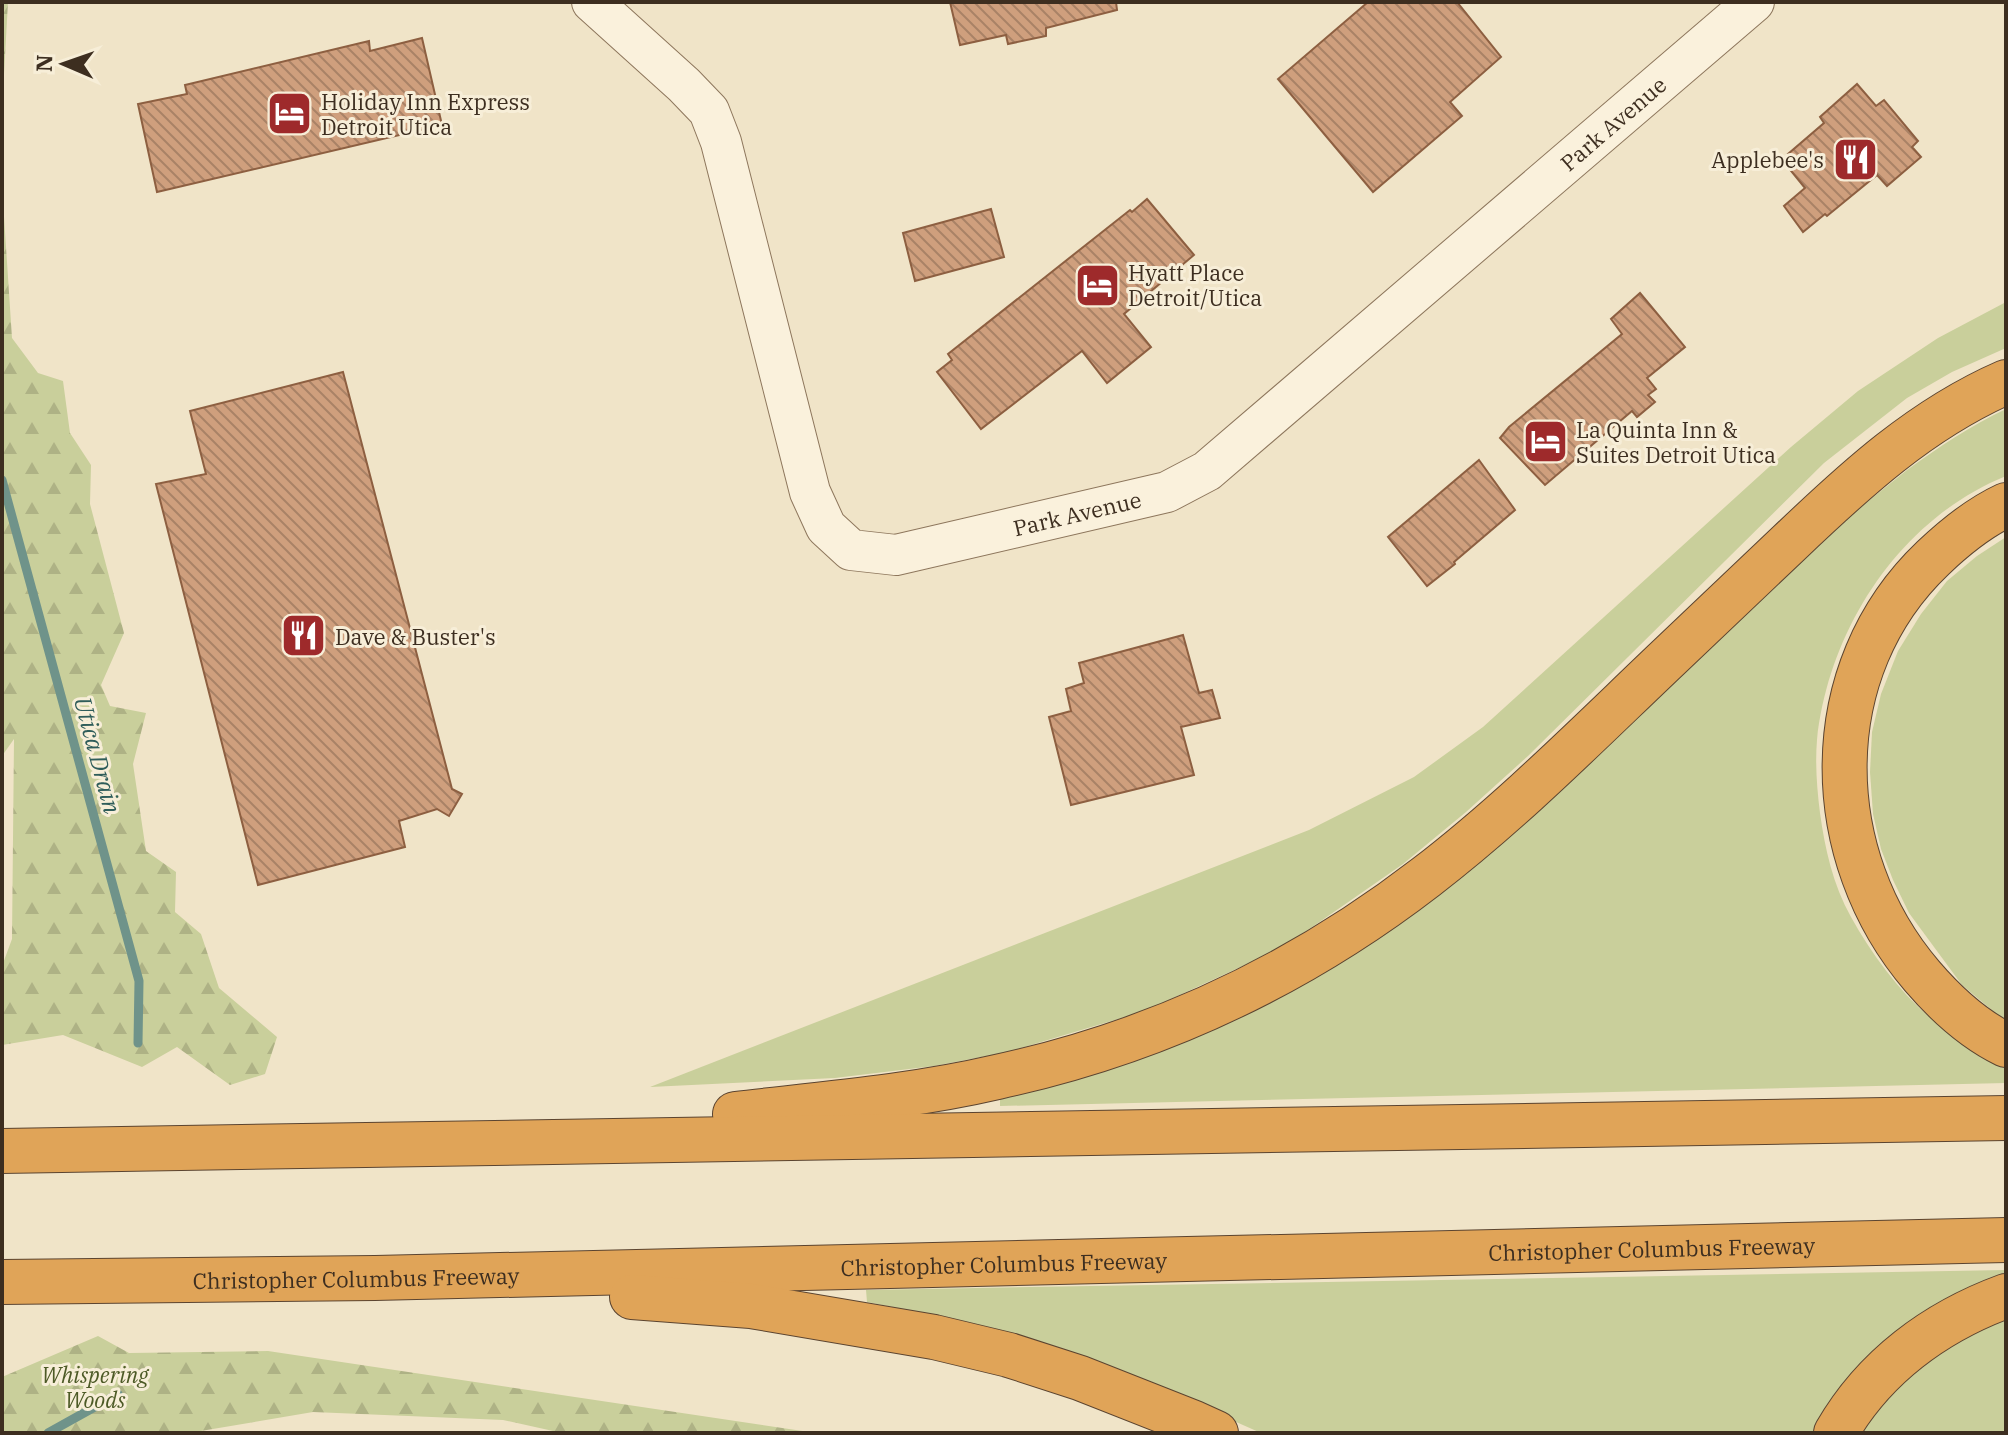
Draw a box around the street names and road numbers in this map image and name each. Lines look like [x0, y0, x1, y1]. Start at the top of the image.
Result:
street label: Park Avenue [1554, 70, 1672, 177]
street label: Park Avenue [1010, 484, 1144, 542]
street label: Christopher Columbus Freeway [1488, 1230, 1816, 1267]
street label: Christopher Columbus Freeway [840, 1245, 1168, 1282]
street label: Christopher Columbus Freeway [192, 1260, 520, 1294]

